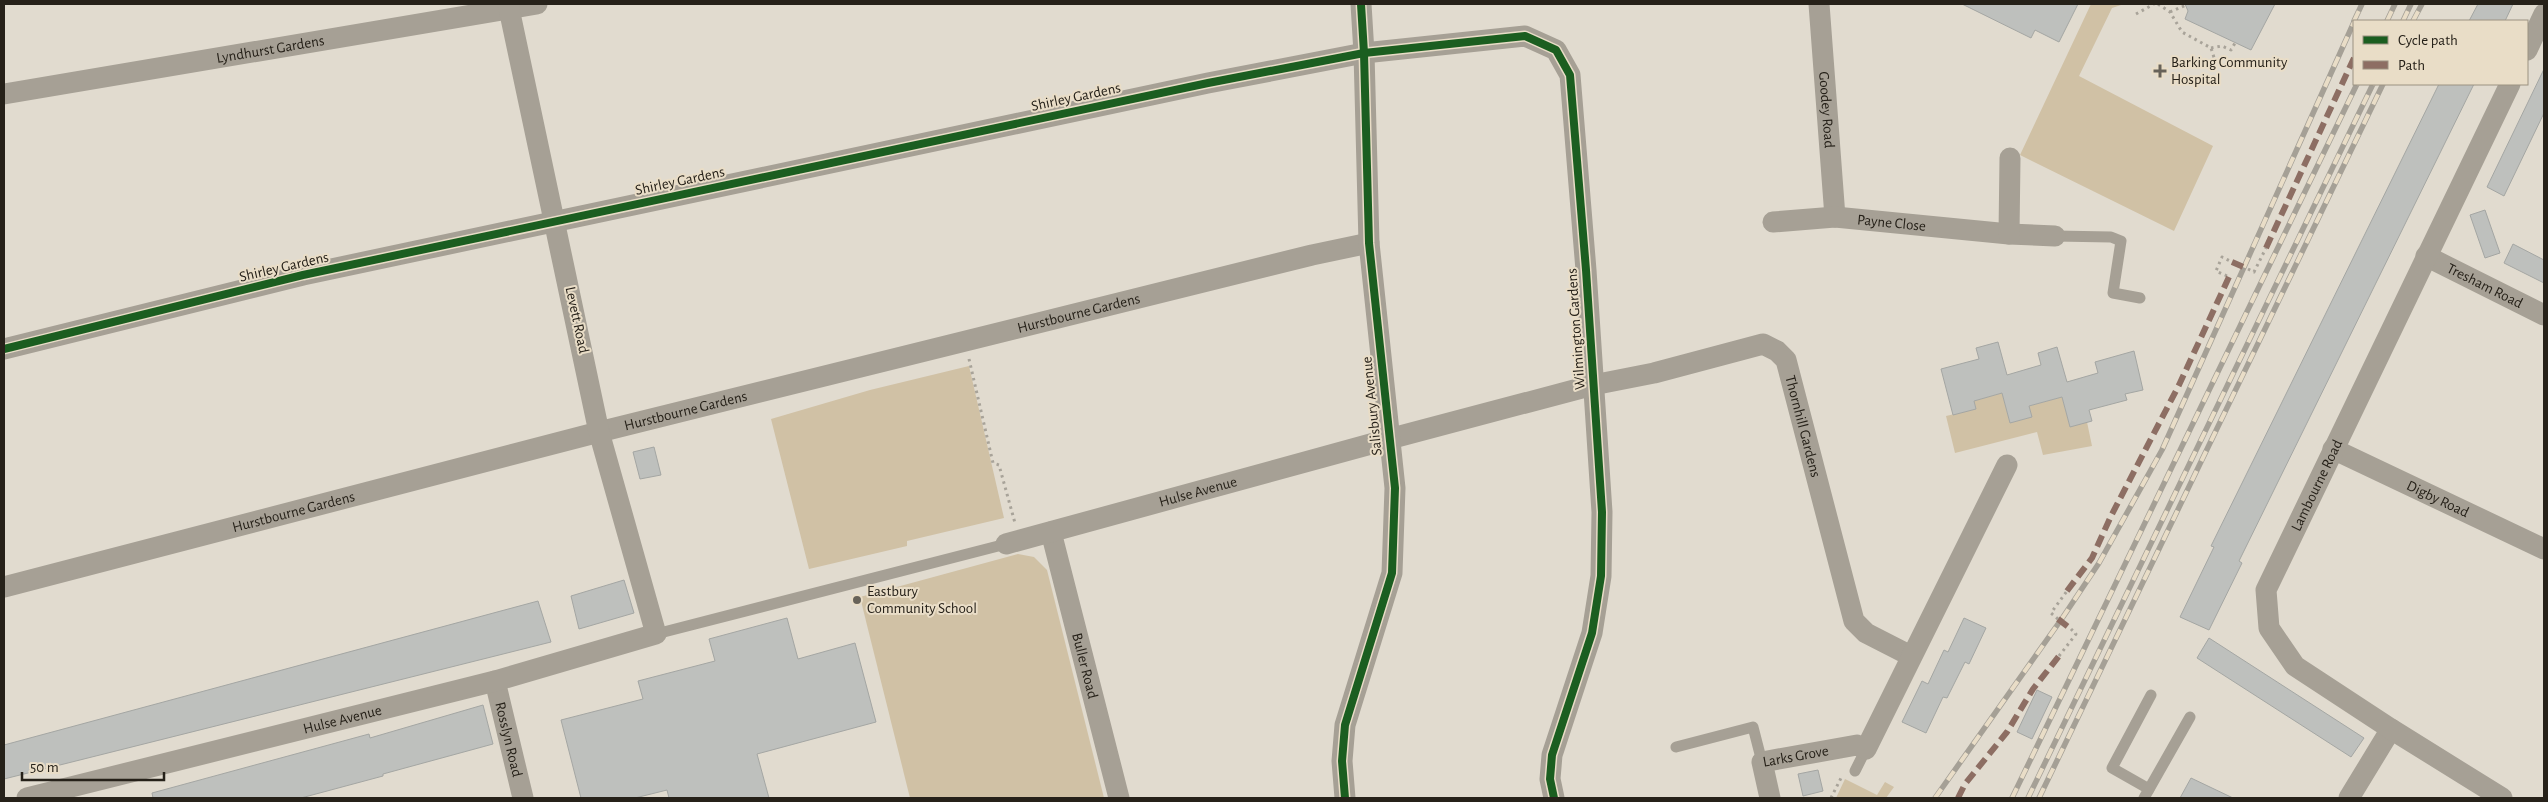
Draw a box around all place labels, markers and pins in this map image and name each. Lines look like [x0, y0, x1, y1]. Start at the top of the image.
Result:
place label: Barking Community Hospital [2171, 55, 2288, 87]
marker: Barking Community Hospital [2153, 64, 2167, 78]
place label: Eastbury Community School [867, 584, 977, 616]
marker: Eastbury Community School [851, 594, 863, 606]

